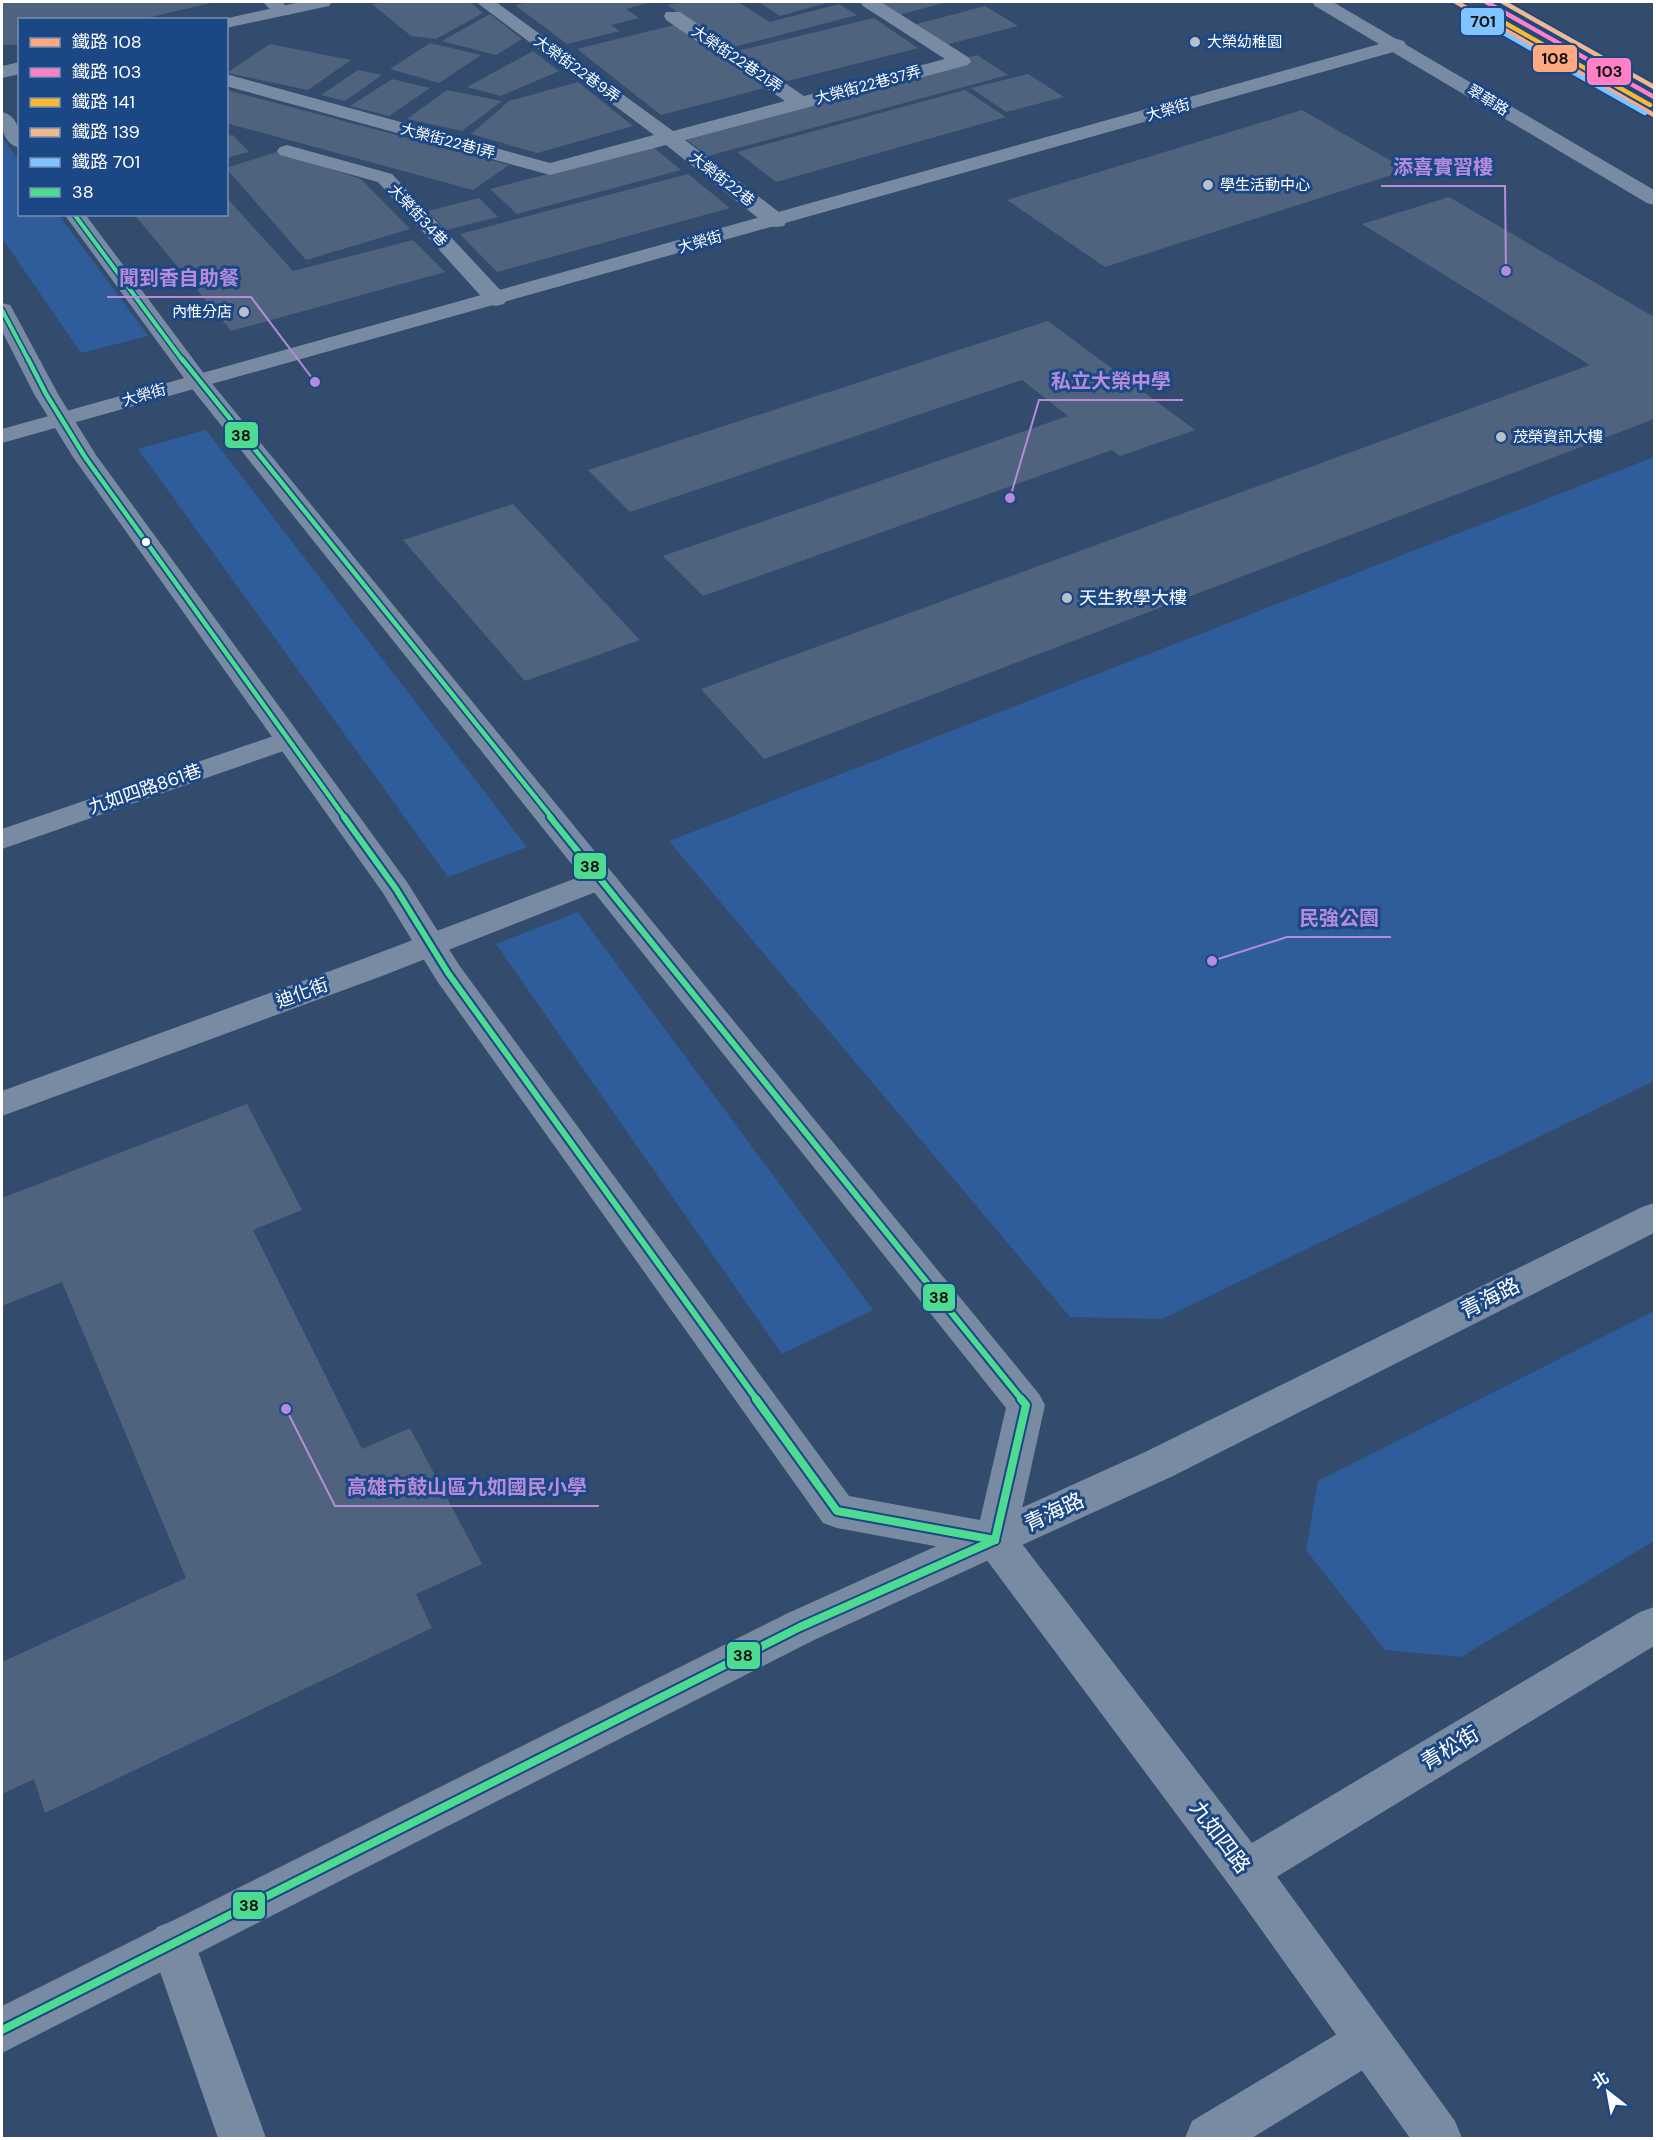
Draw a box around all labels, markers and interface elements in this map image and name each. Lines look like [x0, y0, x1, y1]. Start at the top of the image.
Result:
line badge: 701 [1460, 7, 1505, 36]
text: 701 [1470, 11, 1496, 32]
legend [18, 18, 228, 216]
street label: 大榮街22巷21弄 [688, 21, 786, 97]
text: 鐵路 108 [72, 30, 142, 54]
street label: 大榮街22巷9弄 [530, 31, 624, 107]
place label: 大榮幼稚園 [1207, 32, 1282, 52]
marker: 大榮幼稚園 [1188, 35, 1202, 49]
line badge: 108 [1532, 44, 1578, 73]
text: 108 [1541, 48, 1569, 69]
line badge: 103 [1586, 57, 1632, 86]
text: 鐵路 103 [72, 60, 141, 84]
street label: 大榮街22巷37弄 [813, 61, 923, 109]
text: 103 [1596, 61, 1622, 82]
street label: 翠華路 [1464, 80, 1512, 120]
text: 鐵路 141 [72, 90, 135, 114]
street label: 大榮街 [1144, 94, 1192, 126]
street label: 大榮街22巷1弄 [399, 119, 497, 163]
text: 鐵路 139 [72, 120, 140, 144]
street label: 大榮街22巷 [685, 147, 759, 211]
callout: 添喜實習樓 [1381, 148, 1505, 186]
text: 鐵路 701 [72, 150, 140, 174]
text: 添喜實習樓 [1393, 154, 1493, 180]
place label: 學生活動中心 [1220, 175, 1310, 195]
marker: 學生活動中心 [1201, 178, 1215, 192]
text: 38 [72, 180, 94, 204]
street label: 大榮街34巷 [384, 180, 452, 250]
street label: 大榮街 [676, 226, 724, 258]
callout: 聞到香自助餐 [107, 259, 251, 297]
text: 聞到香自助餐 [119, 265, 239, 291]
place label: 內惟分店 [172, 302, 232, 322]
marker: 內惟分店 [237, 305, 251, 319]
callout: 私立大榮中學 [1039, 362, 1183, 400]
text: 私立大榮中學 [1051, 368, 1171, 394]
street label: 大榮街 [120, 379, 168, 411]
line badge: 38 [224, 421, 259, 449]
text: 38 [231, 425, 251, 446]
place label: 茂榮資訊大樓 [1513, 427, 1603, 447]
marker: 茂榮資訊大樓 [1494, 430, 1508, 444]
unlabelled marker [140, 536, 152, 548]
place label: 天生教學大樓 [1079, 586, 1187, 610]
marker: 天生教學大樓 [1060, 591, 1074, 605]
street label: 九如四路861巷 [85, 758, 205, 820]
line badge: 38 [573, 852, 607, 880]
text: 38 [580, 856, 600, 877]
callout: 民強公園 [1287, 899, 1391, 937]
text: 民強公園 [1299, 905, 1379, 931]
street label: 迪化街 [273, 972, 331, 1014]
street label: 青海路 [1456, 1271, 1524, 1325]
line badge: 38 [922, 1283, 956, 1312]
text: 38 [929, 1287, 949, 1308]
callout: 高雄市鼓山區九如國民小學 [335, 1468, 599, 1506]
text: 高雄市鼓山區九如國民小學 [347, 1474, 587, 1500]
street label: 青海路 [1020, 1486, 1088, 1538]
line badge: 38 [726, 1641, 761, 1670]
text: 38 [733, 1645, 753, 1666]
street label: 青松街 [1416, 1720, 1484, 1776]
street label: 九如四路 [1184, 1795, 1256, 1879]
line badge: 38 [232, 1891, 266, 1920]
text: 38 [239, 1895, 259, 1916]
north arrow [1578, 2062, 1638, 2122]
text: 北 [1588, 2066, 1613, 2093]

